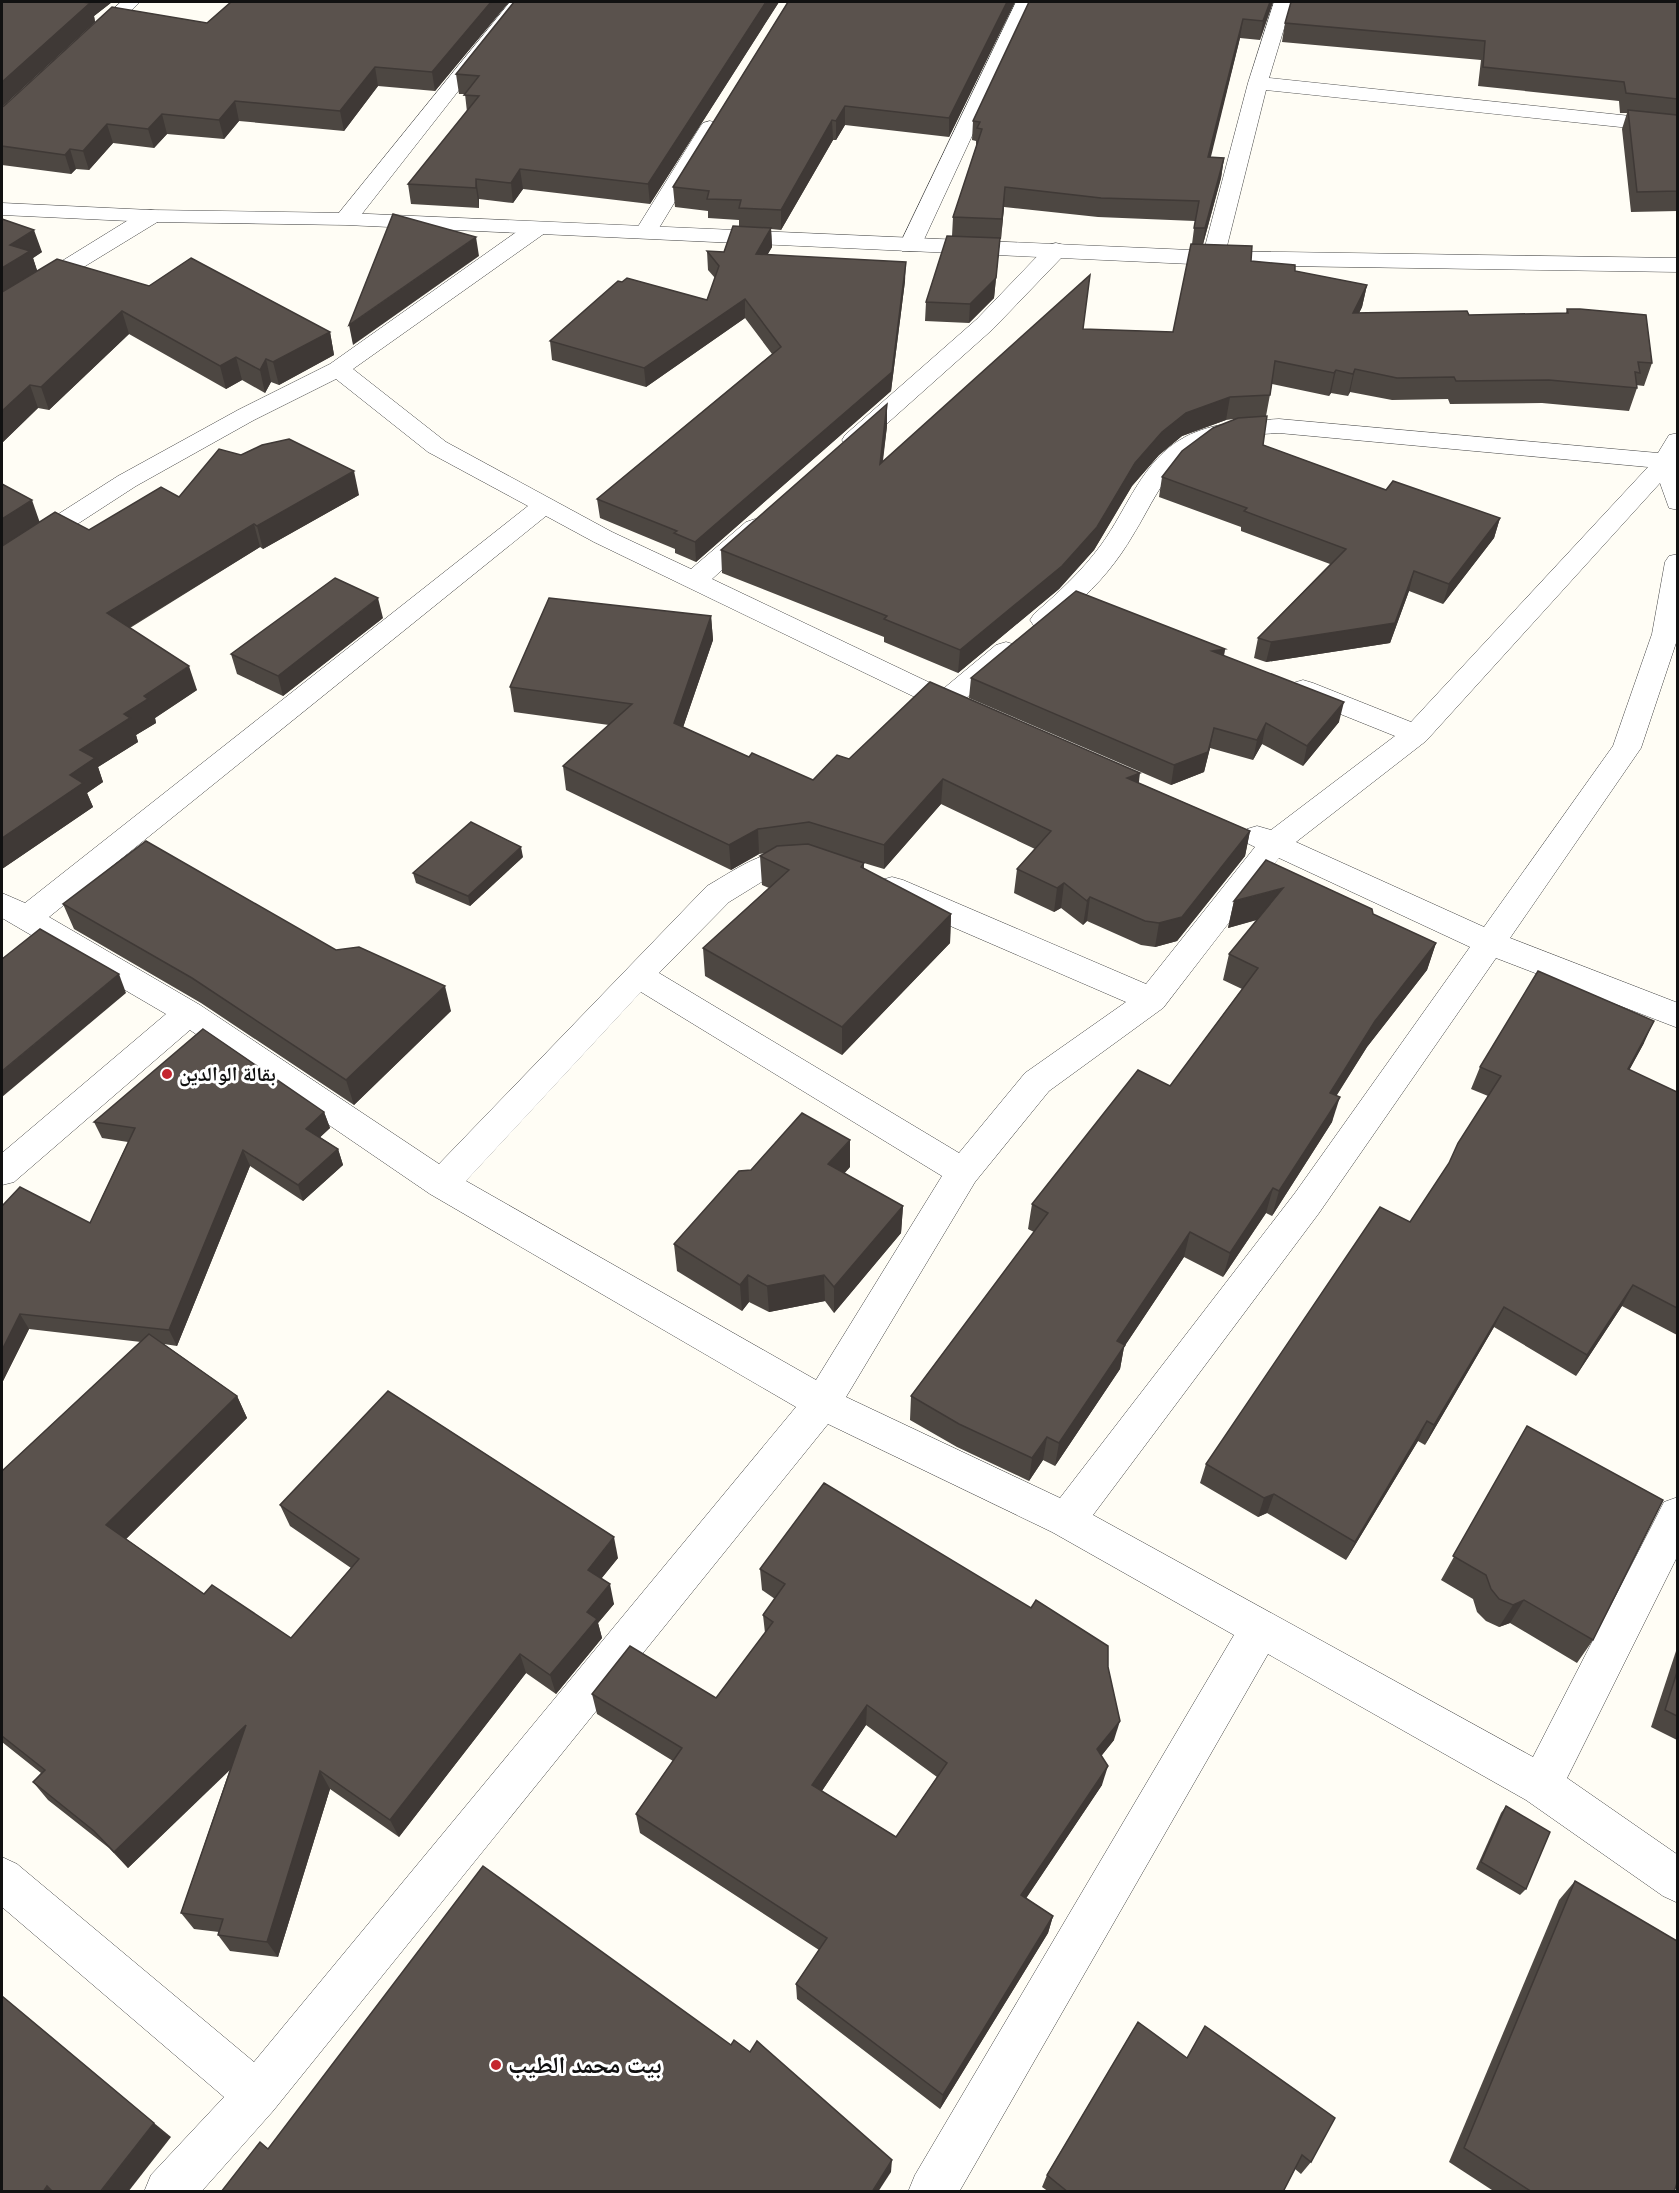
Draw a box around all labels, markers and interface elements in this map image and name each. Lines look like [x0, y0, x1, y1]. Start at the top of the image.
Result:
place label: بقالة الوالدين [179, 1062, 276, 1087]
marker: بقالة الوالدين [160, 1067, 174, 1081]
place label: بيت محمد الطيب [508, 2050, 662, 2079]
marker: بيت محمد الطيب [489, 2058, 503, 2072]

